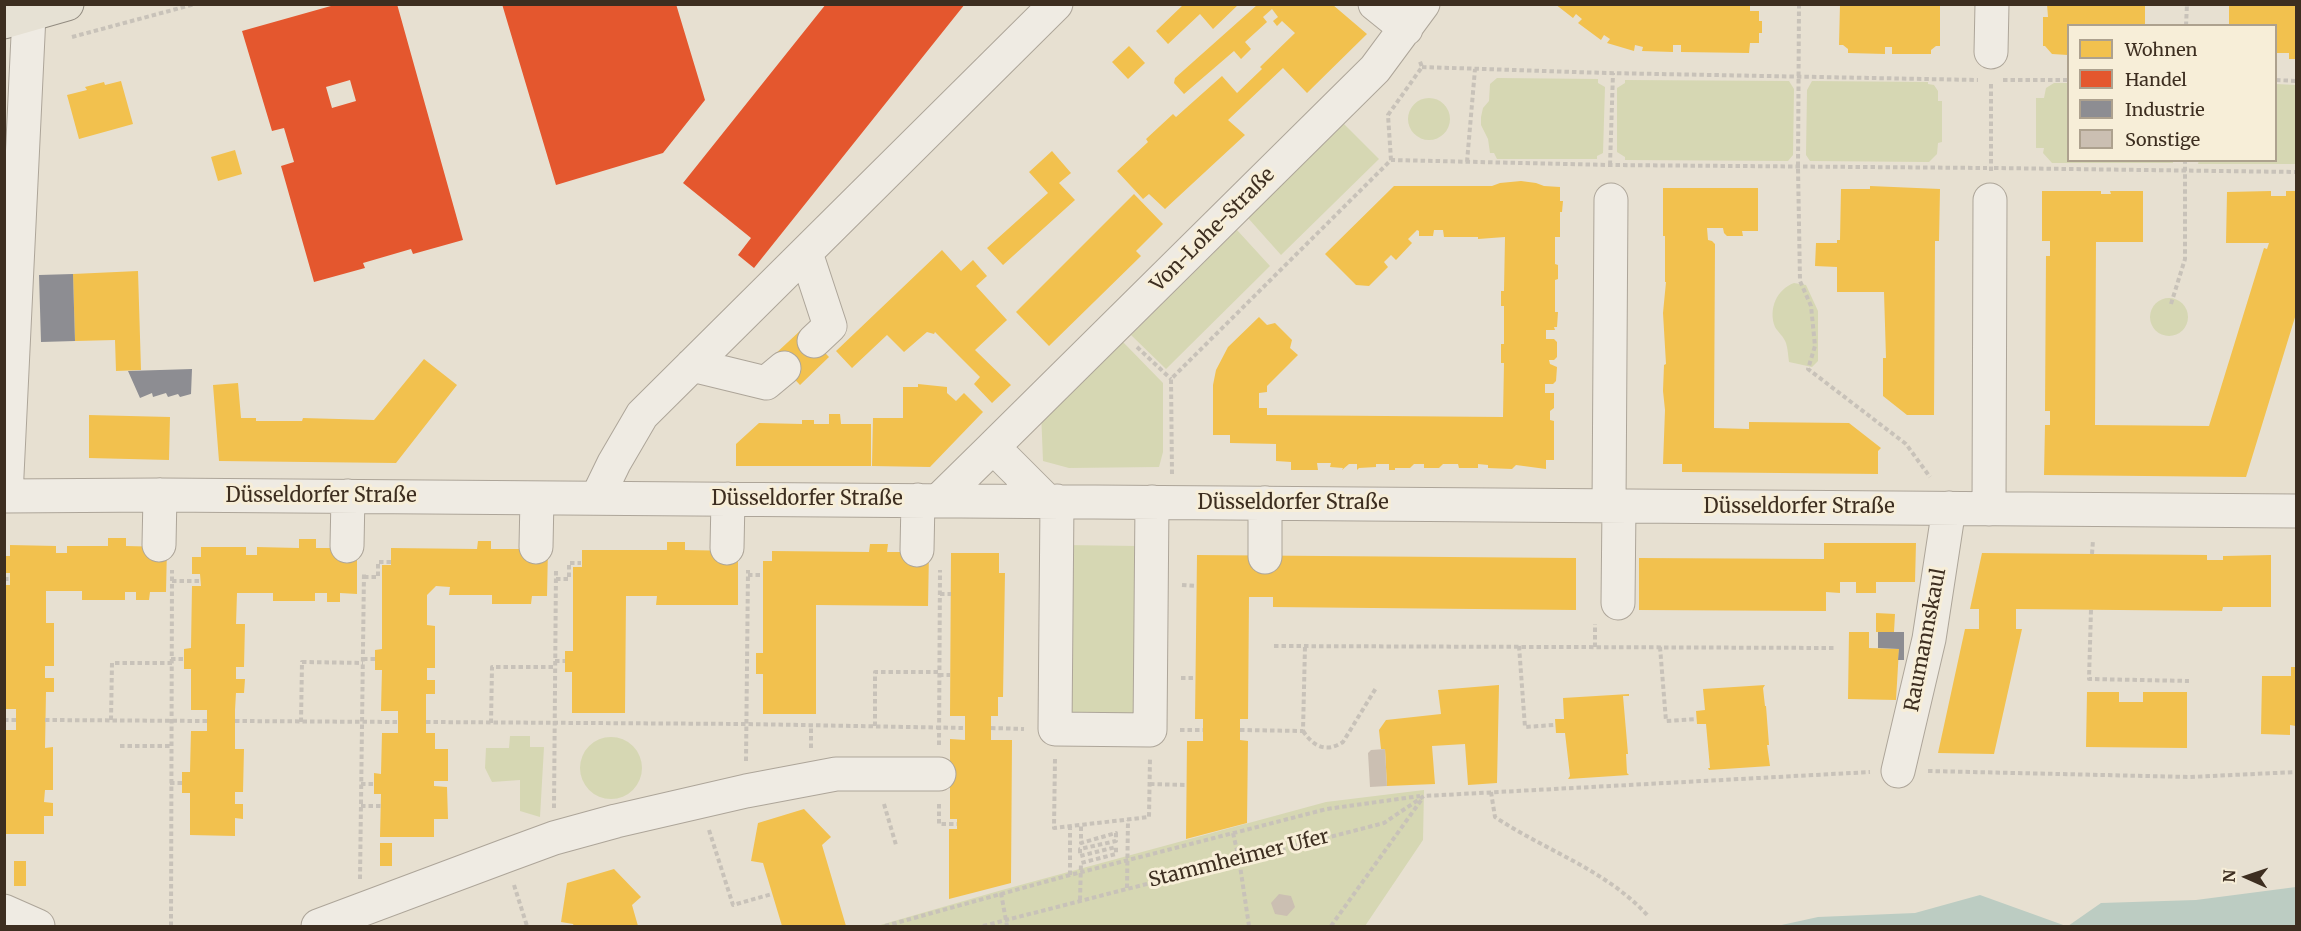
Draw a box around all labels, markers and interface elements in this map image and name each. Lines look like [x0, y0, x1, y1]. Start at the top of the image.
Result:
legend [2067, 24, 2277, 162]
text: Wohnen [2125, 38, 2198, 61]
text: Handel [2125, 68, 2187, 91]
text: Industrie [2125, 98, 2205, 121]
text: Sonstige [2125, 128, 2200, 151]
street label: Von-Lohe-Straße [1146, 163, 1280, 297]
street label: Düsseldorfer Straße [225, 484, 417, 508]
street label: Düsseldorfer Straße [711, 487, 903, 511]
street label: Düsseldorfer Straße [1197, 491, 1389, 515]
street label: Düsseldorfer Straße [1703, 495, 1895, 519]
street label: Raumannskaul [1900, 566, 1952, 714]
street label: Stammheimer Ufer [1146, 825, 1332, 893]
north arrow [2217, 847, 2277, 907]
text: N [2219, 869, 2239, 883]

